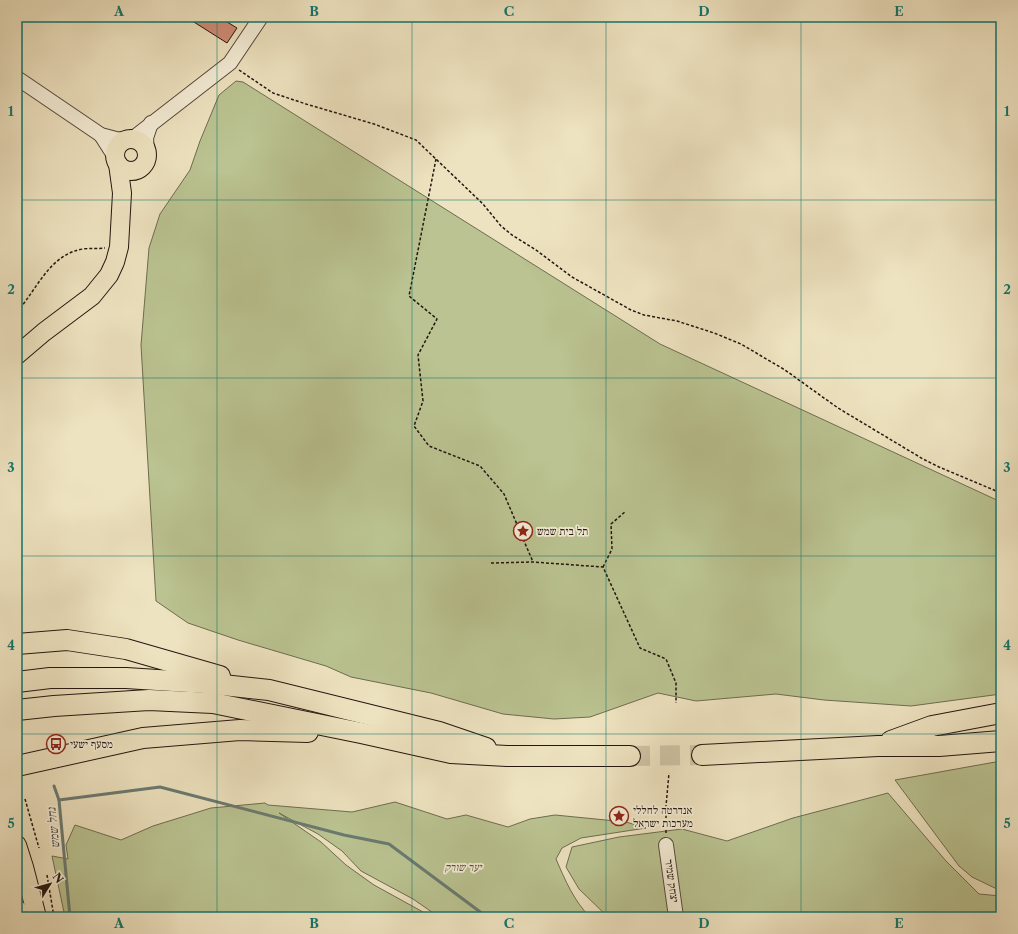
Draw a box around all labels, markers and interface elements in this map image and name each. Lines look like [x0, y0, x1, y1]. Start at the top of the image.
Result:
text: A [113, 3, 125, 19]
text: B [309, 3, 319, 19]
text: C [504, 3, 514, 19]
text: D [698, 3, 710, 19]
text: E [894, 3, 904, 19]
text: 1 [8, 103, 14, 119]
text: 1 [1004, 103, 1010, 119]
text: 2 [7, 281, 15, 297]
text: 2 [1003, 281, 1011, 297]
text: 3 [7, 459, 15, 475]
text: 3 [1003, 459, 1011, 475]
place icon: תל בית שמש [512, 520, 534, 542]
place label: תל בית שמש [537, 524, 588, 538]
text: 4 [7, 637, 15, 653]
text: 4 [1003, 637, 1011, 653]
bus stop icon: מסעף ישעי [45, 733, 67, 755]
place label: מסעף ישעי [70, 737, 113, 751]
place label: אנדרטה לחללי מערכות ישראל [633, 803, 693, 830]
place icon: אנדרטה לחללי מערכות ישראל [608, 805, 630, 827]
water label: נחל שמש [43, 806, 63, 849]
text: 5 [7, 815, 15, 831]
text: 5 [1003, 815, 1011, 831]
street label: יצחק שמיר [662, 859, 682, 903]
park label: יער שורק [444, 860, 483, 874]
north arrow [30, 864, 70, 904]
text: N [50, 870, 67, 886]
text: A [113, 915, 125, 931]
text: B [309, 915, 319, 931]
text: C [504, 915, 514, 931]
text: D [698, 915, 710, 931]
text: E [894, 915, 904, 931]

